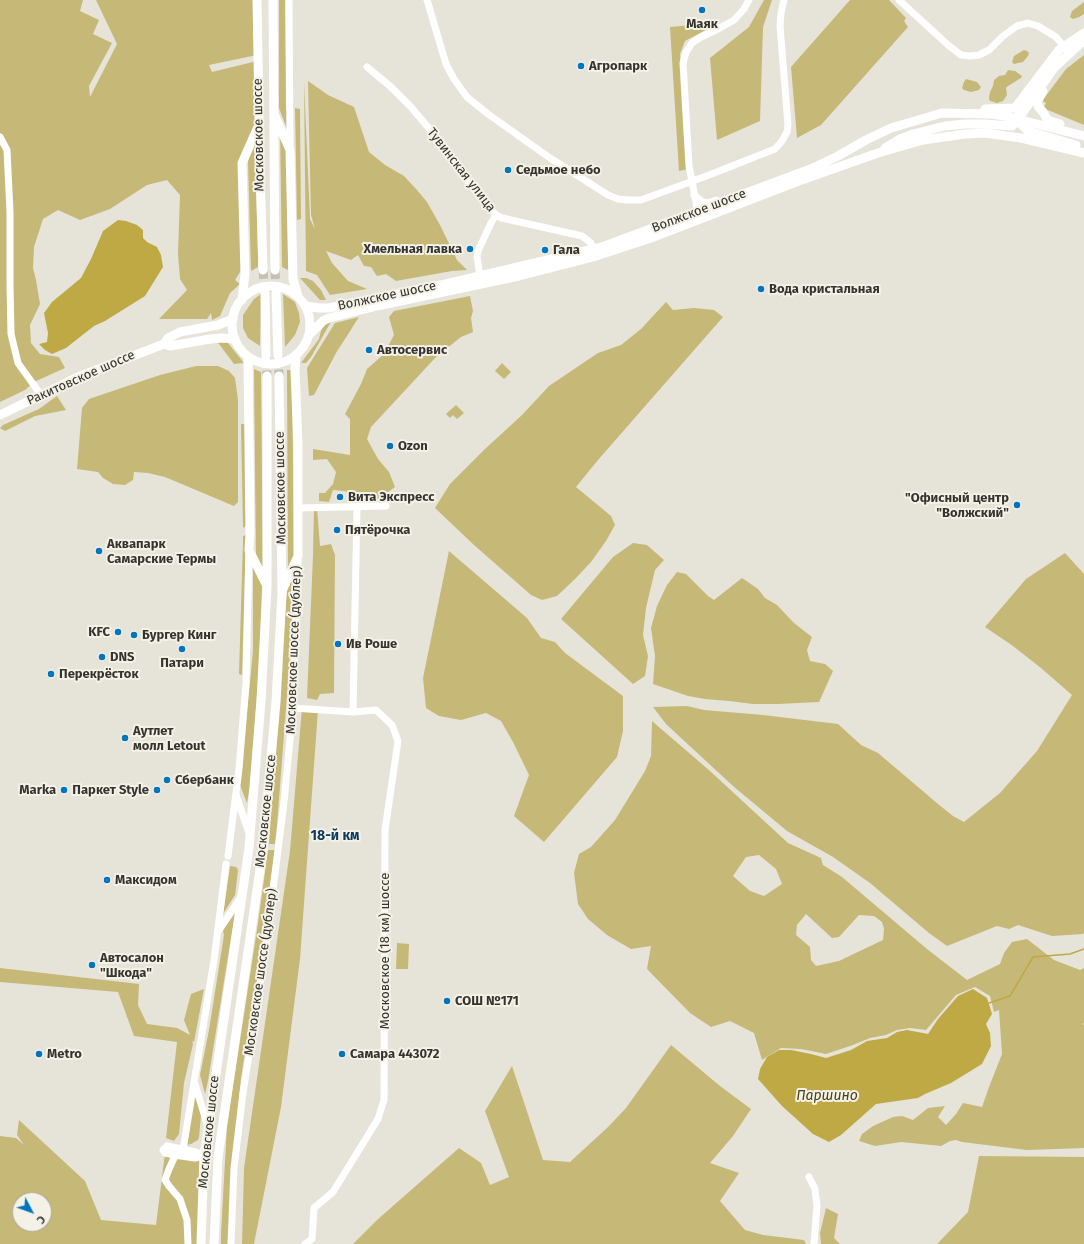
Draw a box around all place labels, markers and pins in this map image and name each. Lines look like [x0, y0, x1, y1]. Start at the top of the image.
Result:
marker: Маяк [697, 5, 707, 15]
place label: Маяк [686, 16, 718, 32]
place label: Агропарк [589, 58, 647, 74]
marker: Агропарк [576, 61, 586, 71]
place label: Седьмое небо [516, 162, 601, 178]
marker: Седьмое небо [503, 165, 513, 175]
place label: Хмельная лавка [364, 241, 462, 257]
place label: Гала [553, 242, 580, 258]
marker: Хмельная лавка [465, 244, 475, 254]
marker: Гала [540, 245, 550, 255]
place label: Вода кристальная [769, 281, 880, 297]
marker: Вода кристальная [756, 284, 766, 294]
place label: Автосервис [377, 342, 447, 358]
marker: Автосервис [364, 345, 374, 355]
place label: Ozon [398, 438, 428, 454]
marker: Ozon [385, 441, 395, 451]
place label: Вита Экспресс [348, 489, 434, 505]
place label: "Офисный центр "Волжский" [905, 490, 1009, 521]
marker: Вита Экспресс [335, 492, 345, 502]
marker: "Офисный центр "Волжский" [1012, 500, 1022, 510]
place label: Пятёрочка [345, 522, 410, 538]
marker: Пятёрочка [332, 525, 342, 535]
place label: Аквапарк Самарские Термы [107, 536, 216, 567]
marker: Аквапарк Самарские Термы [94, 546, 104, 556]
place label: KFC [88, 624, 110, 640]
marker: KFC [113, 627, 123, 637]
place label: Бургер Кинг [142, 627, 216, 643]
marker: Бургер Кинг [129, 630, 139, 640]
place label: Ив Роше [346, 636, 397, 652]
marker: Ив Роше [333, 639, 343, 649]
marker: Патари [177, 644, 187, 654]
place label: DNS [110, 649, 135, 665]
marker: DNS [97, 652, 107, 662]
place label: Патари [160, 655, 204, 671]
place label: Перекрёсток [59, 666, 139, 682]
marker: Перекрёсток [46, 669, 56, 679]
place label: Аутлет молл Letout [133, 723, 205, 754]
marker: Аутлет молл Letout [120, 733, 130, 743]
place label: Сбербанк [175, 772, 234, 788]
marker: Сбербанк [162, 775, 172, 785]
place label: Marka [19, 782, 56, 798]
place label: Паркет Style [72, 782, 149, 798]
marker: Marka [59, 785, 69, 795]
marker: Паркет Style [152, 785, 162, 795]
place label: Максидом [115, 872, 177, 888]
marker: Максидом [102, 875, 112, 885]
place label: Автосалон "Шкода" [100, 950, 164, 981]
marker: Автосалон "Шкода" [87, 960, 97, 970]
place label: СОШ №171 [455, 993, 519, 1009]
marker: СОШ №171 [442, 996, 452, 1006]
place label: Metro [47, 1046, 82, 1062]
place label: Самара 443072 [350, 1046, 439, 1062]
marker: Metro [34, 1049, 44, 1059]
marker: Самара 443072 [337, 1049, 347, 1059]

